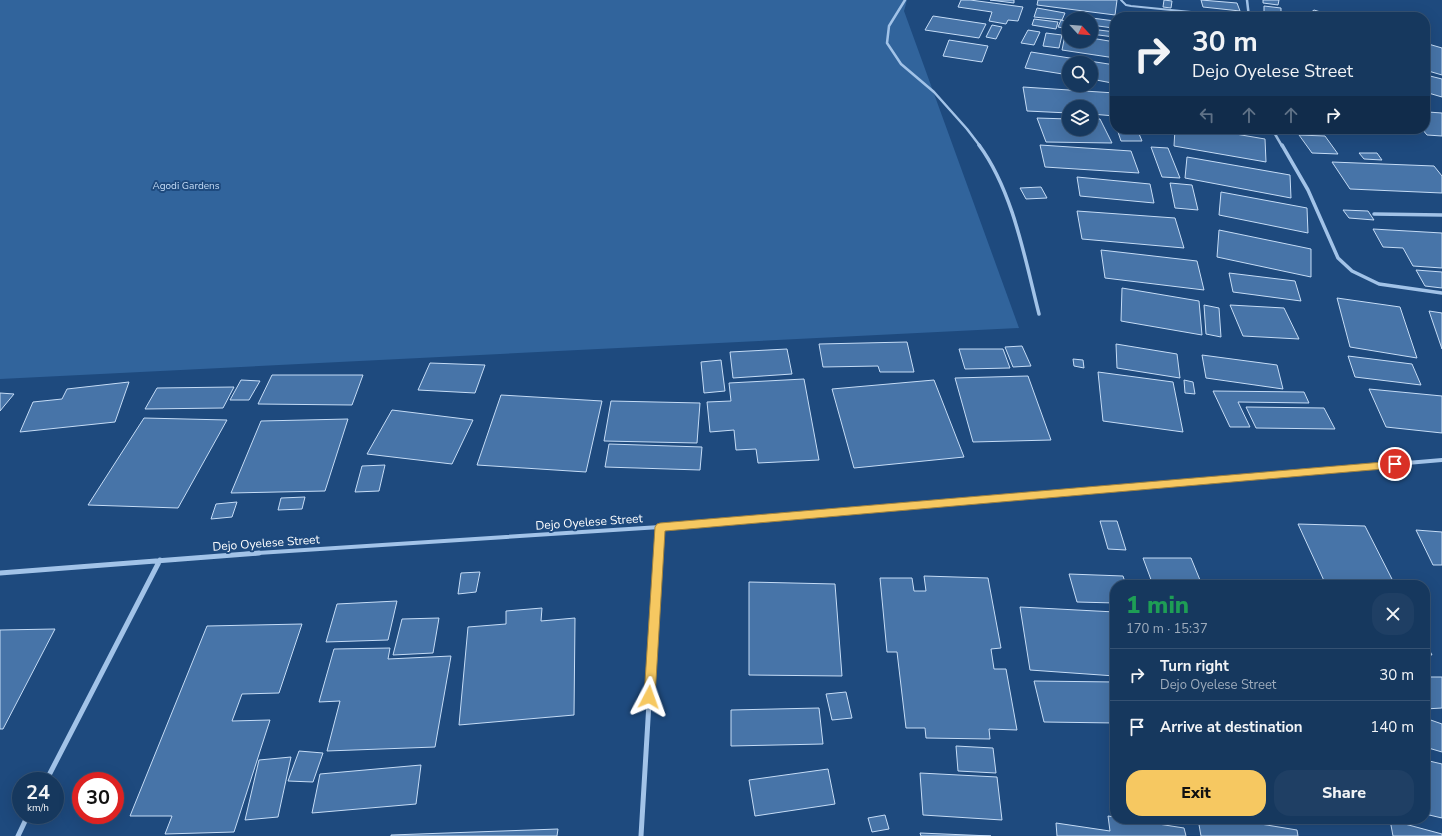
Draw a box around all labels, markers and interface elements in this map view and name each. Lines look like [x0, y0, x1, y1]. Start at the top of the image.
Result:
north arrow [1062, 12, 1098, 48]
map controls [1062, 12, 1098, 136]
text: 30 m [1192, 23, 1258, 61]
icon: right [1126, 28, 1178, 80]
button: search [1062, 56, 1098, 92]
text: Dejo Oyelese Street [1192, 59, 1353, 83]
button: layers [1062, 100, 1098, 136]
icon: left [1196, 104, 1218, 126]
icon: ahead [1238, 104, 1260, 126]
icon: ahead [1280, 104, 1302, 126]
icon: right [1322, 104, 1344, 126]
park label: Agodi Gardens [152, 179, 220, 193]
pin [1378, 447, 1412, 481]
icon: arrive [1384, 453, 1406, 475]
street label: Dejo Oyelese Street [535, 510, 644, 534]
street label: Dejo Oyelese Street [212, 531, 321, 555]
text: 1 min [1126, 589, 1189, 621]
button: close [1372, 593, 1414, 635]
text: 170 m · 15:37 [1126, 620, 1208, 638]
text: Turn right [1160, 656, 1229, 676]
icon: right [1126, 664, 1148, 686]
text: 30 m [1379, 665, 1414, 685]
position arrow [628, 676, 670, 718]
text: Dejo Oyelese Street [1160, 676, 1276, 694]
icon: arrive [1126, 716, 1148, 738]
text: Arrive at destination [1160, 717, 1303, 737]
text: 140 m [1370, 717, 1414, 737]
button: Exit [1126, 770, 1266, 816]
button: Share [1274, 770, 1414, 816]
speed limit sign: 30 [72, 772, 124, 824]
text: 24 [26, 779, 50, 806]
text: km/h [27, 801, 49, 815]

